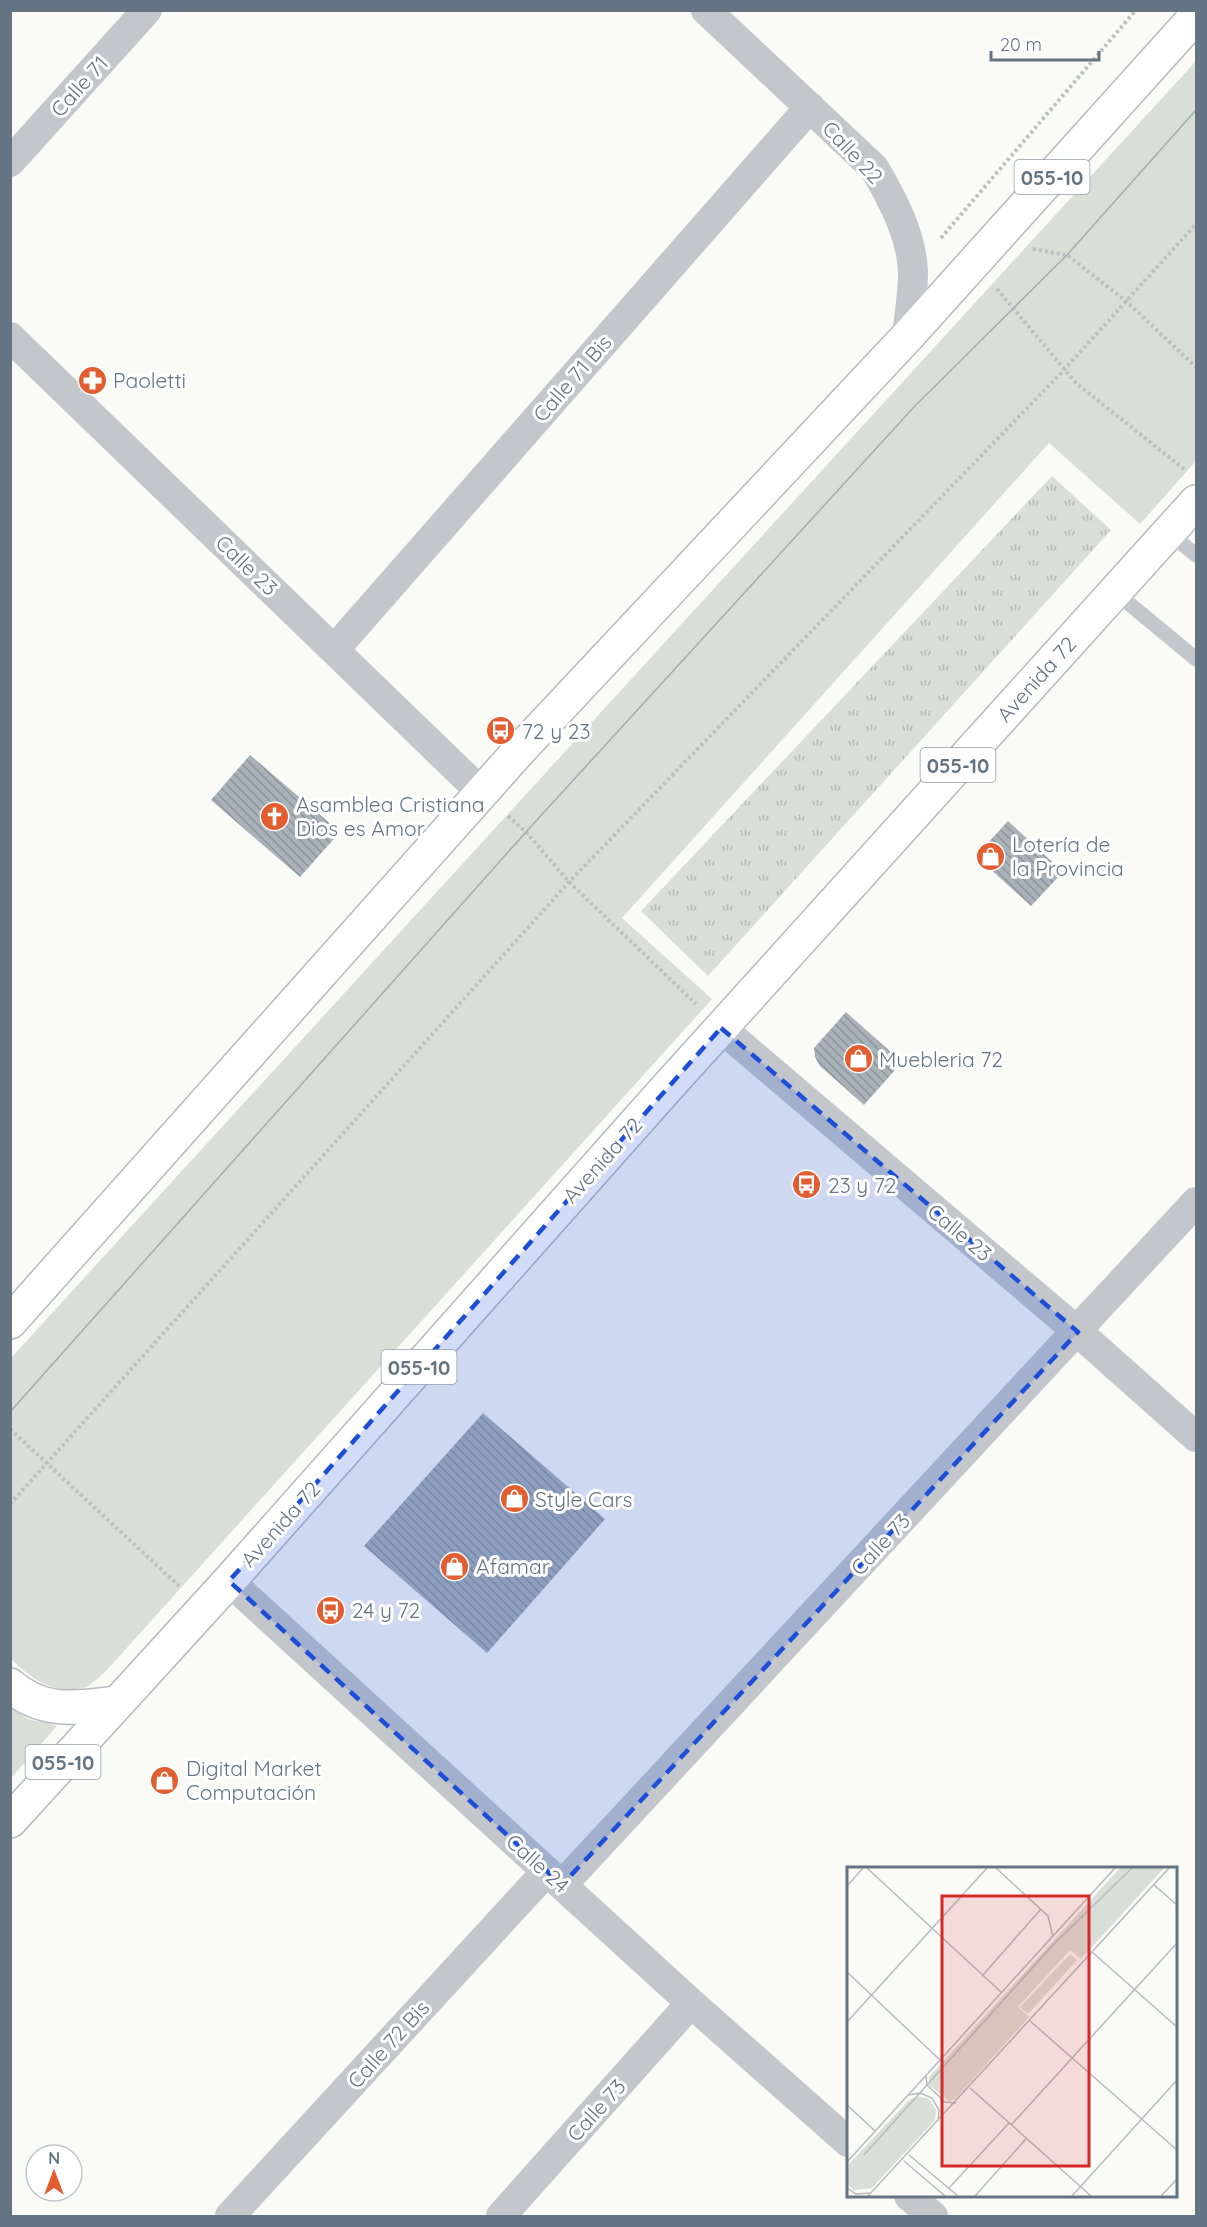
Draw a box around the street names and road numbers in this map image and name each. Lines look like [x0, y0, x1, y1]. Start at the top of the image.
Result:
street label: Calle 71 [45, 50, 113, 122]
street label: Calle 22 [817, 115, 889, 189]
road number: 055-10 [1014, 160, 1090, 194]
street label: Calle 71 Bis [527, 329, 617, 427]
street label: Calle 23 [211, 529, 283, 601]
street label: Avenida 72 [991, 631, 1081, 727]
road number: 055-10 [920, 748, 996, 782]
street label: Avenida 72 [557, 1112, 647, 1208]
street label: Calle 23 [922, 1198, 998, 1266]
road number: 055-10 [382, 1350, 456, 1384]
street label: Avenida 72 [235, 1476, 325, 1572]
street label: Calle 73 [845, 1508, 915, 1580]
road number: 055-10 [26, 1745, 100, 1779]
street label: Calle 24 [501, 1828, 575, 1898]
street label: Calle 72 Bis [342, 1995, 434, 2093]
street label: Calle 73 [561, 2073, 631, 2147]

